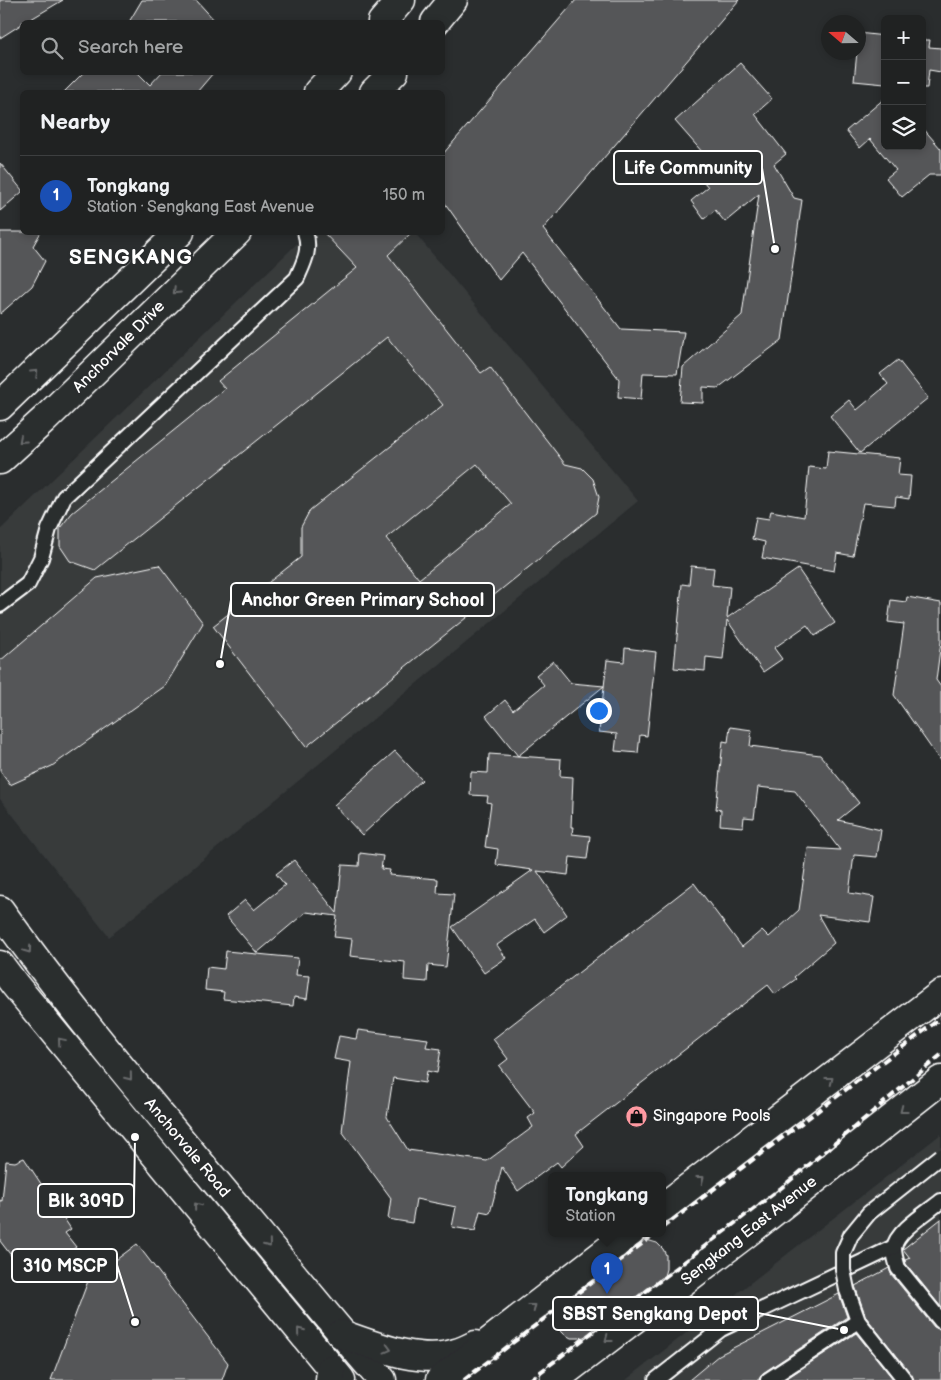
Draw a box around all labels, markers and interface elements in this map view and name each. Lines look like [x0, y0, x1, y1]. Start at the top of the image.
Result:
north arrow [821, 15, 866, 60]
map controls [881, 15, 926, 150]
button: + [881, 15, 926, 60]
search box [20, 20, 445, 75]
icon: search [38, 34, 66, 62]
text: Search here [78, 36, 183, 59]
button: − [881, 60, 926, 105]
button: layers [881, 105, 926, 150]
text: Nearby [40, 110, 110, 135]
callout: Life Community [614, 151, 762, 184]
text: Life Community [624, 158, 753, 179]
text: Tongkang [87, 175, 170, 198]
text: 1 [53, 186, 59, 205]
text: 150 m [383, 186, 425, 205]
text: Station · Sengkang East Avenue [87, 198, 314, 217]
district label: SENGKANG [69, 245, 193, 270]
one-way arrow [173, 285, 182, 294]
street label: Anchorvale Drive [69, 297, 169, 397]
one-way arrow [29, 369, 38, 378]
one-way arrow [19, 434, 28, 443]
callout: Anchor Green Primary School [231, 583, 494, 616]
text: Anchor Green Primary School [241, 590, 484, 611]
your location [586, 698, 612, 724]
one-way arrow [22, 944, 31, 954]
one-way arrow [59, 1038, 67, 1047]
one-way arrow [123, 1071, 132, 1081]
one-way arrow [824, 1077, 833, 1085]
street label: Anchorvale Road [140, 1095, 234, 1201]
shop icon: Singapore Pools [625, 1104, 649, 1128]
one-way arrow [900, 1105, 909, 1113]
place label: Singapore Pools [653, 1107, 771, 1126]
popup [548, 1172, 666, 1237]
street label: Sengkang East Avenue [677, 1172, 821, 1290]
one-way arrow [695, 1176, 704, 1184]
callout: Blk 309D [38, 1184, 134, 1217]
text: Tongkang [566, 1184, 648, 1207]
text: Blk 309D [48, 1191, 124, 1212]
one-way arrow [194, 1203, 202, 1212]
text: Station [566, 1207, 616, 1226]
one-way arrow [262, 1239, 271, 1248]
callout: 310 MSCP [12, 1249, 117, 1282]
pin: 1 [591, 1253, 623, 1294]
text: 310 MSCP [23, 1256, 108, 1277]
callout: SBST Sengkang Depot [553, 1297, 758, 1330]
one-way arrow [527, 1304, 537, 1313]
text: SBST Sengkang Depot [563, 1304, 748, 1325]
one-way arrow [296, 1328, 305, 1337]
one-way arrow [605, 1334, 614, 1342]
one-way arrow [383, 1344, 391, 1354]

